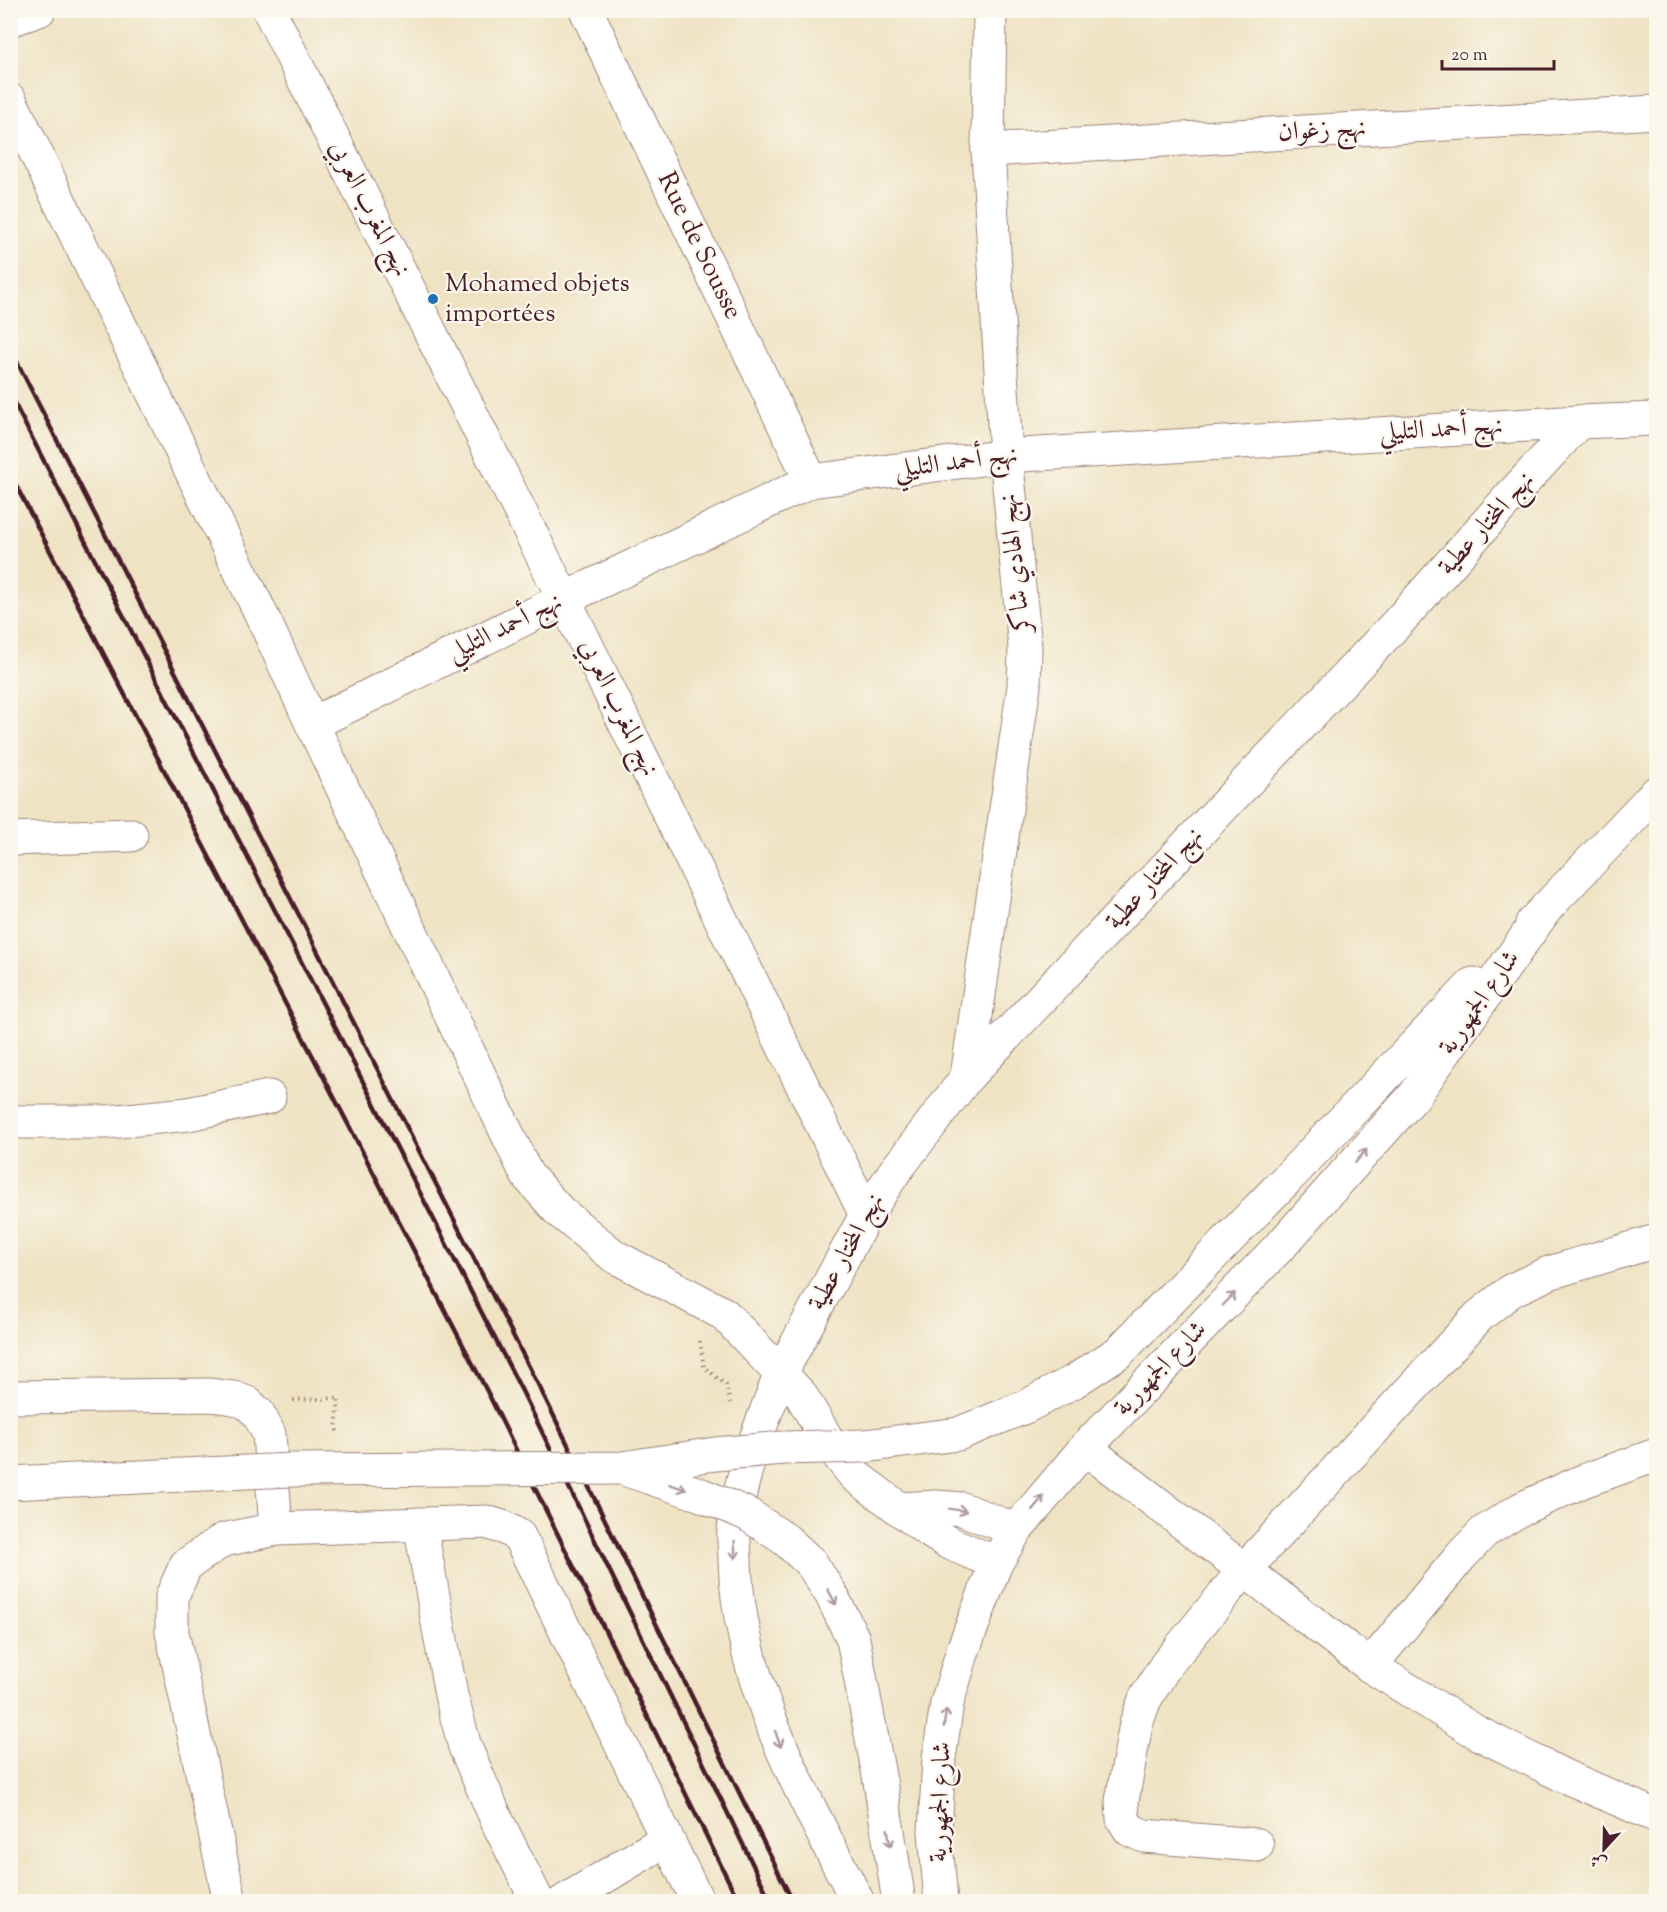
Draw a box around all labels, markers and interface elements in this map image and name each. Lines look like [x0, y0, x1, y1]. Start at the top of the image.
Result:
scale bar [1442, 33, 1554, 71]
text: 20 m [1451, 43, 1488, 69]
street label: نهج زغوان [1277, 110, 1367, 155]
street label: نهج المغرب العربي [316, 134, 419, 285]
street label: Rue de Sousse [647, 166, 751, 326]
place label: Mohamed objets importées [445, 266, 630, 333]
marker: Mohamed objets importées [426, 292, 440, 306]
street label: نهج أحمد التليلي [1378, 407, 1504, 456]
street label: نهج أحمد التليلي [892, 436, 1020, 493]
street label: نهج المختار عطية [1430, 464, 1546, 586]
street label: نهج الهادي شاكر [990, 491, 1045, 637]
street label: نهج أحمد التليلي [441, 583, 571, 675]
street label: نهج المغرب العربي [566, 633, 667, 784]
street label: نهج المختار عطية [1097, 819, 1215, 941]
street label: شارع الجمهورية [1430, 943, 1531, 1064]
one-way arrow [1354, 1149, 1368, 1164]
street label: نهج المختار عطية [800, 1187, 897, 1319]
one-way arrow [1221, 1292, 1236, 1307]
street label: شارع الجمهورية [1106, 1313, 1217, 1426]
one-way arrow [668, 1482, 687, 1493]
one-way arrow [1031, 1496, 1045, 1511]
one-way arrow [947, 1504, 967, 1515]
one-way arrow [729, 1539, 740, 1559]
one-way arrow [827, 1587, 838, 1605]
one-way arrow [940, 1708, 951, 1728]
one-way arrow [773, 1729, 784, 1747]
street label: شارع الجمهورية [920, 1741, 963, 1863]
north arrow [1574, 1819, 1634, 1879]
one-way arrow [884, 1828, 895, 1848]
text: ش [1588, 1847, 1611, 1874]

